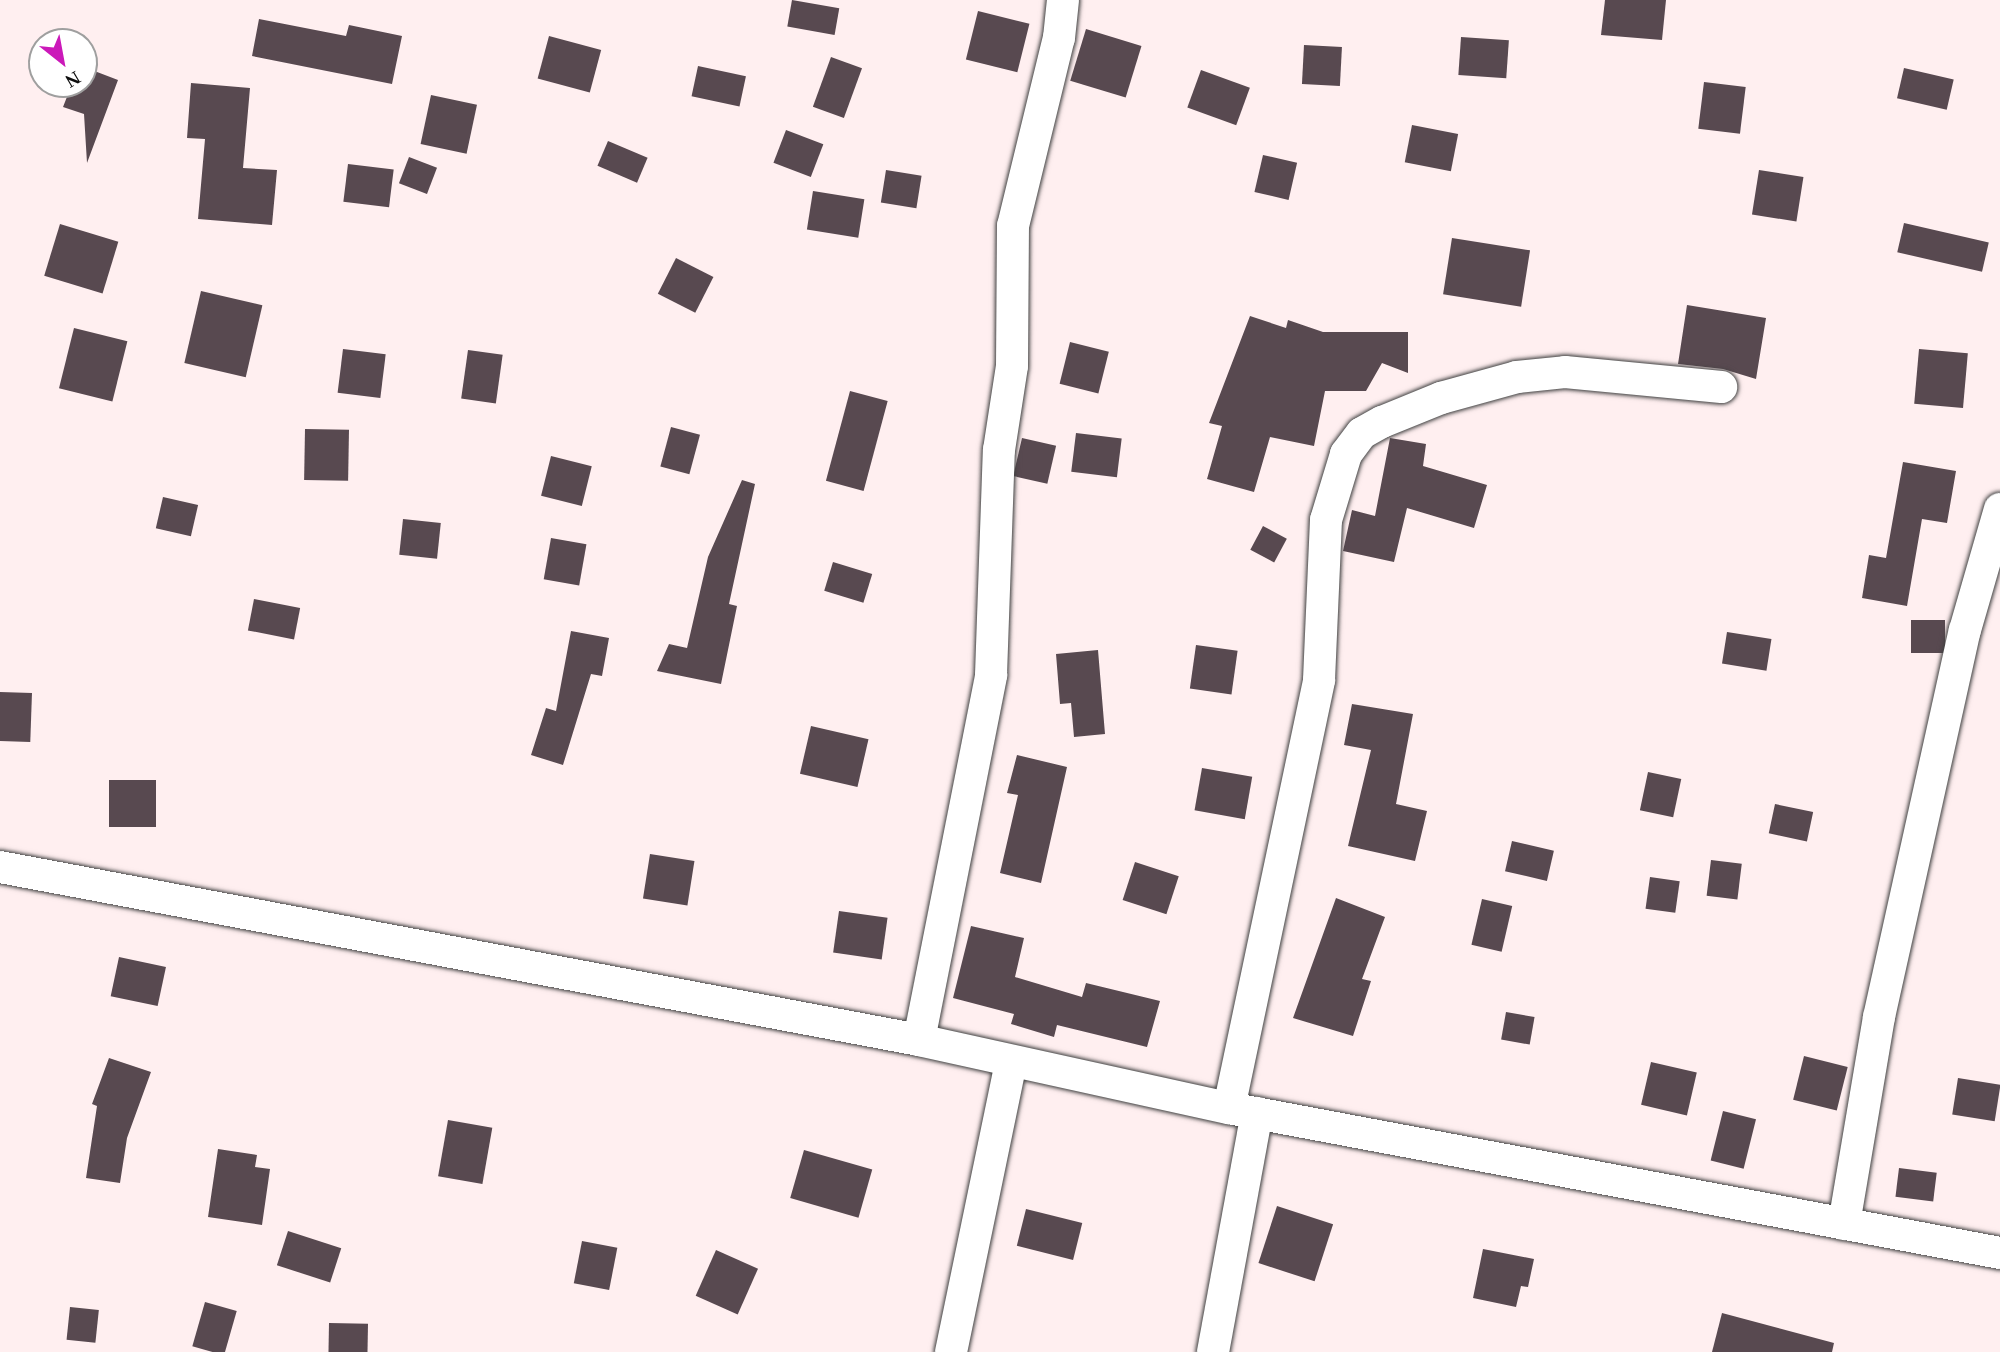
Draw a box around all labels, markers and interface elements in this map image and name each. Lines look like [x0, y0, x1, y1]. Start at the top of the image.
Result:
north arrow [28, 28, 98, 98]
text: N [62, 67, 84, 92]

